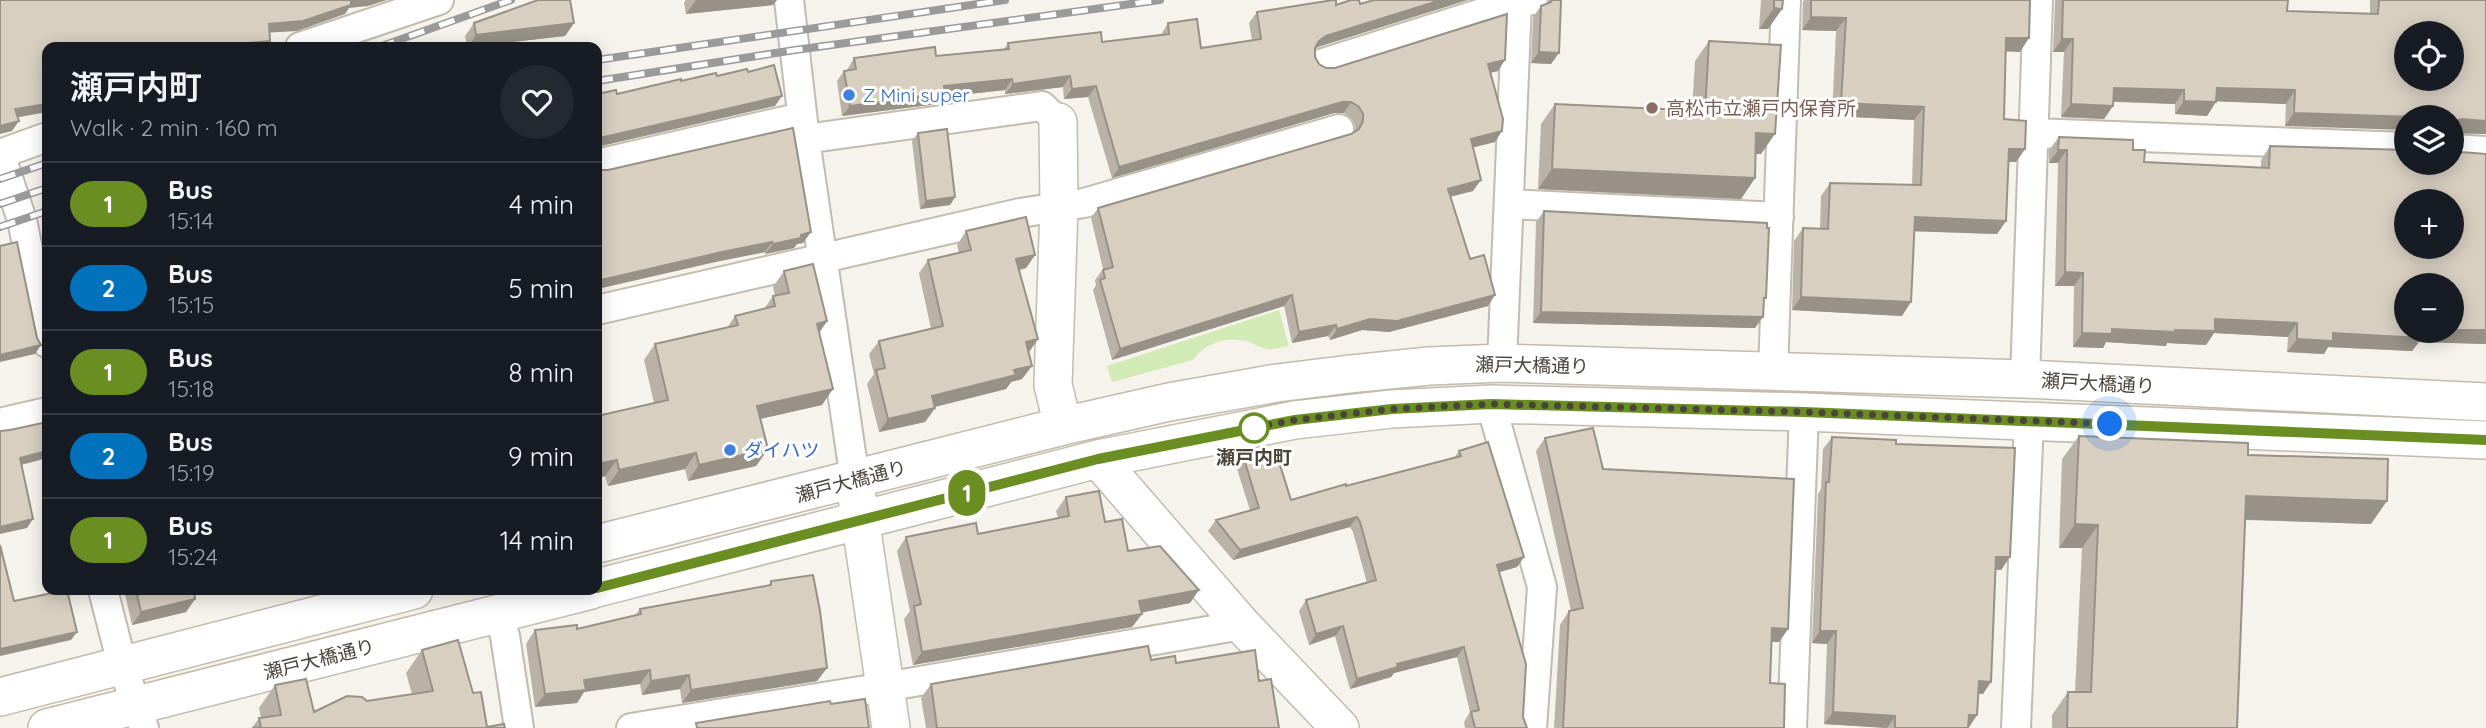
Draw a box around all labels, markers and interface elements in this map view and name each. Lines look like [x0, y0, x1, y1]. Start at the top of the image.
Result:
map controls [2394, 21, 2464, 343]
button: locate [2394, 21, 2464, 91]
button: heart [500, 65, 574, 139]
text: 瀬戸内町 [70, 66, 202, 107]
place label: Z Mini super [863, 83, 970, 107]
marker: Z Mini super [841, 87, 857, 103]
place label: 高松市立瀬戸内保育所 [1666, 96, 1856, 120]
marker: 高松市立瀬戸内保育所 [1644, 100, 1660, 116]
button: layers [2394, 105, 2464, 175]
text: Walk · 2 min · 160 m [70, 113, 278, 142]
text: Bus [168, 173, 213, 206]
text: 4 min [509, 188, 574, 221]
text: 1 [104, 189, 113, 219]
button: + [2394, 189, 2464, 259]
text: 15:14 [168, 206, 214, 235]
text: Bus [168, 257, 213, 290]
text: 5 min [508, 272, 574, 305]
text: 2 [102, 273, 115, 303]
button: − [2394, 273, 2464, 343]
text: 15:15 [168, 290, 214, 319]
text: Bus [168, 341, 213, 374]
street label: 瀬戸大橋通り [1475, 352, 1589, 378]
text: 8 min [509, 356, 574, 389]
text: 1 [104, 357, 113, 387]
street label: 瀬戸大橋通り [2040, 368, 2156, 398]
text: 15:18 [168, 374, 214, 403]
your location [2092, 406, 2127, 441]
marker: 瀬戸内町 [1239, 413, 1269, 443]
text: Bus [168, 425, 213, 458]
place label: ダイハツ [744, 438, 820, 462]
text: 9 min [508, 440, 574, 473]
text: 2 [102, 441, 115, 471]
marker: ダイハツ [722, 442, 738, 458]
place label: 瀬戸内町 [1216, 445, 1292, 469]
street label: 瀬戸大橋通り [793, 455, 909, 507]
text: 15:19 [168, 458, 215, 487]
line badge: 1 [944, 470, 990, 516]
text: 1 [962, 478, 972, 508]
text: Bus [168, 509, 213, 542]
text: 14 min [500, 524, 574, 557]
text: 1 [104, 525, 113, 555]
text: 15:24 [168, 542, 218, 571]
street label: 瀬戸大橋通り [261, 634, 377, 684]

